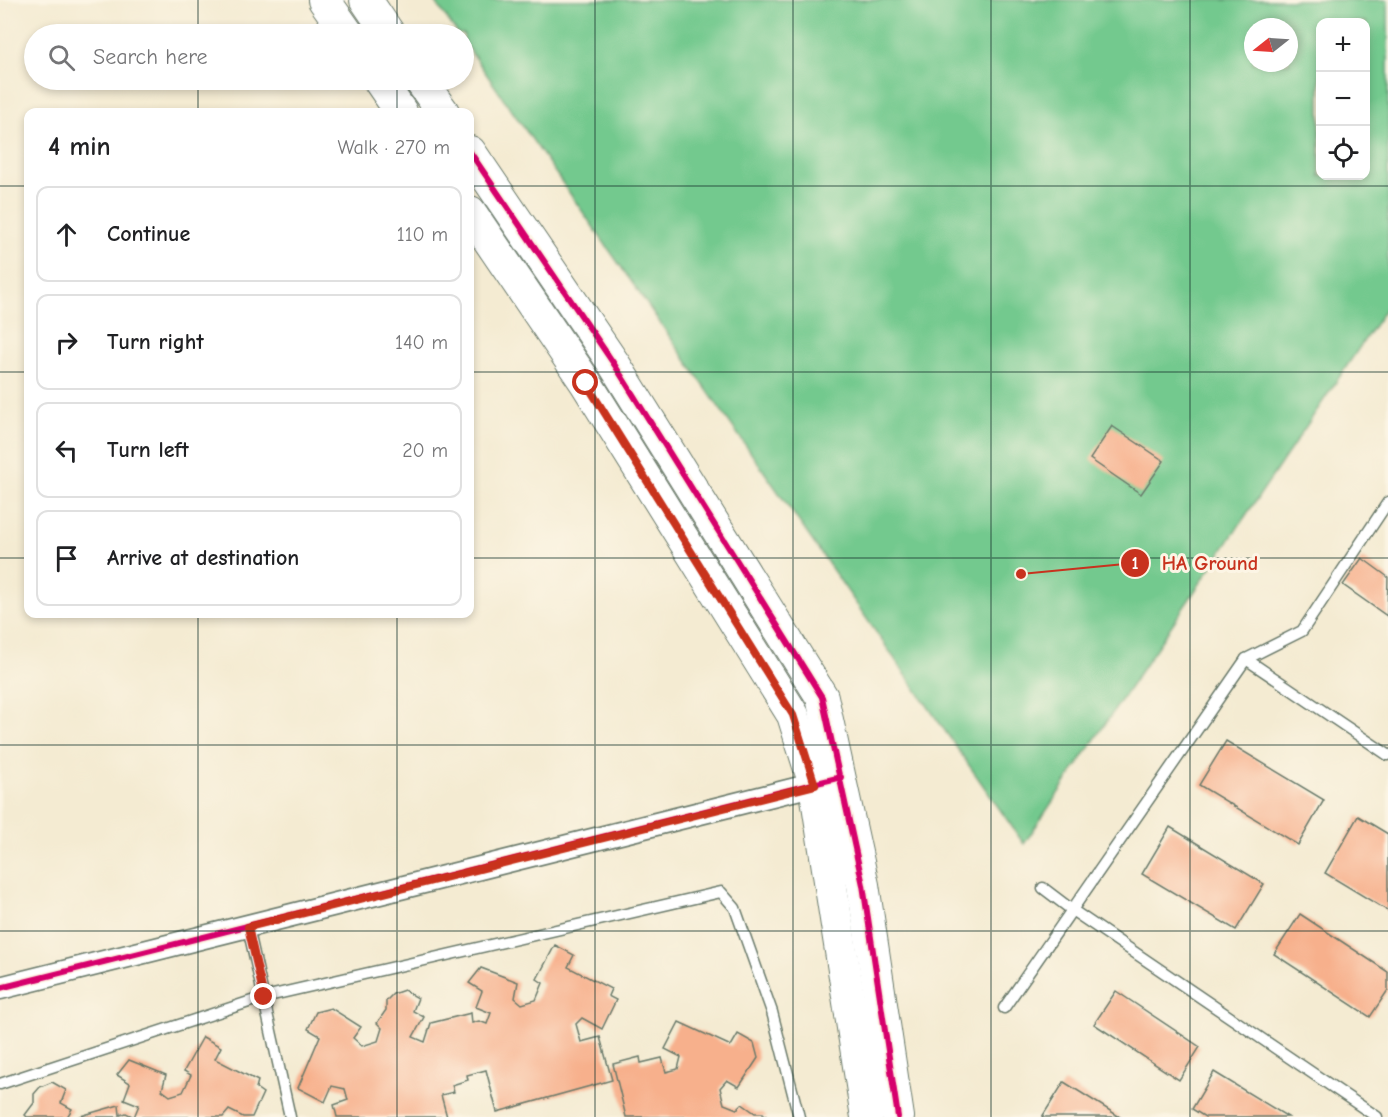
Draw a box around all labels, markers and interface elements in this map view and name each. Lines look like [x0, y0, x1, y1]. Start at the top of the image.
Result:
north arrow [1244, 18, 1298, 72]
map controls [1316, 18, 1370, 180]
button: + [1316, 18, 1370, 72]
search box [24, 24, 474, 90]
icon: search [45, 41, 78, 74]
text: Search here [93, 44, 208, 70]
button: − [1316, 72, 1370, 126]
button: locate [1316, 126, 1370, 180]
text: 4 min [48, 132, 111, 162]
text: Walk · 270 m [337, 136, 450, 159]
icon: ahead [50, 218, 83, 251]
text: Continue [107, 221, 190, 247]
text: 110 m [397, 223, 448, 246]
icon: right [50, 326, 83, 359]
text: Turn right [107, 329, 204, 355]
text: 140 m [395, 331, 448, 354]
route start [572, 369, 598, 395]
icon: left [50, 434, 83, 467]
text: Turn left [107, 437, 189, 463]
text: 20 m [402, 439, 448, 462]
icon: arrive [50, 542, 83, 575]
callout: HA Ground [1120, 544, 1270, 582]
text: Arrive at destination [107, 545, 299, 571]
text: HA Ground [1162, 552, 1258, 575]
text: 1 [1131, 553, 1139, 574]
route end [250, 983, 276, 1009]

